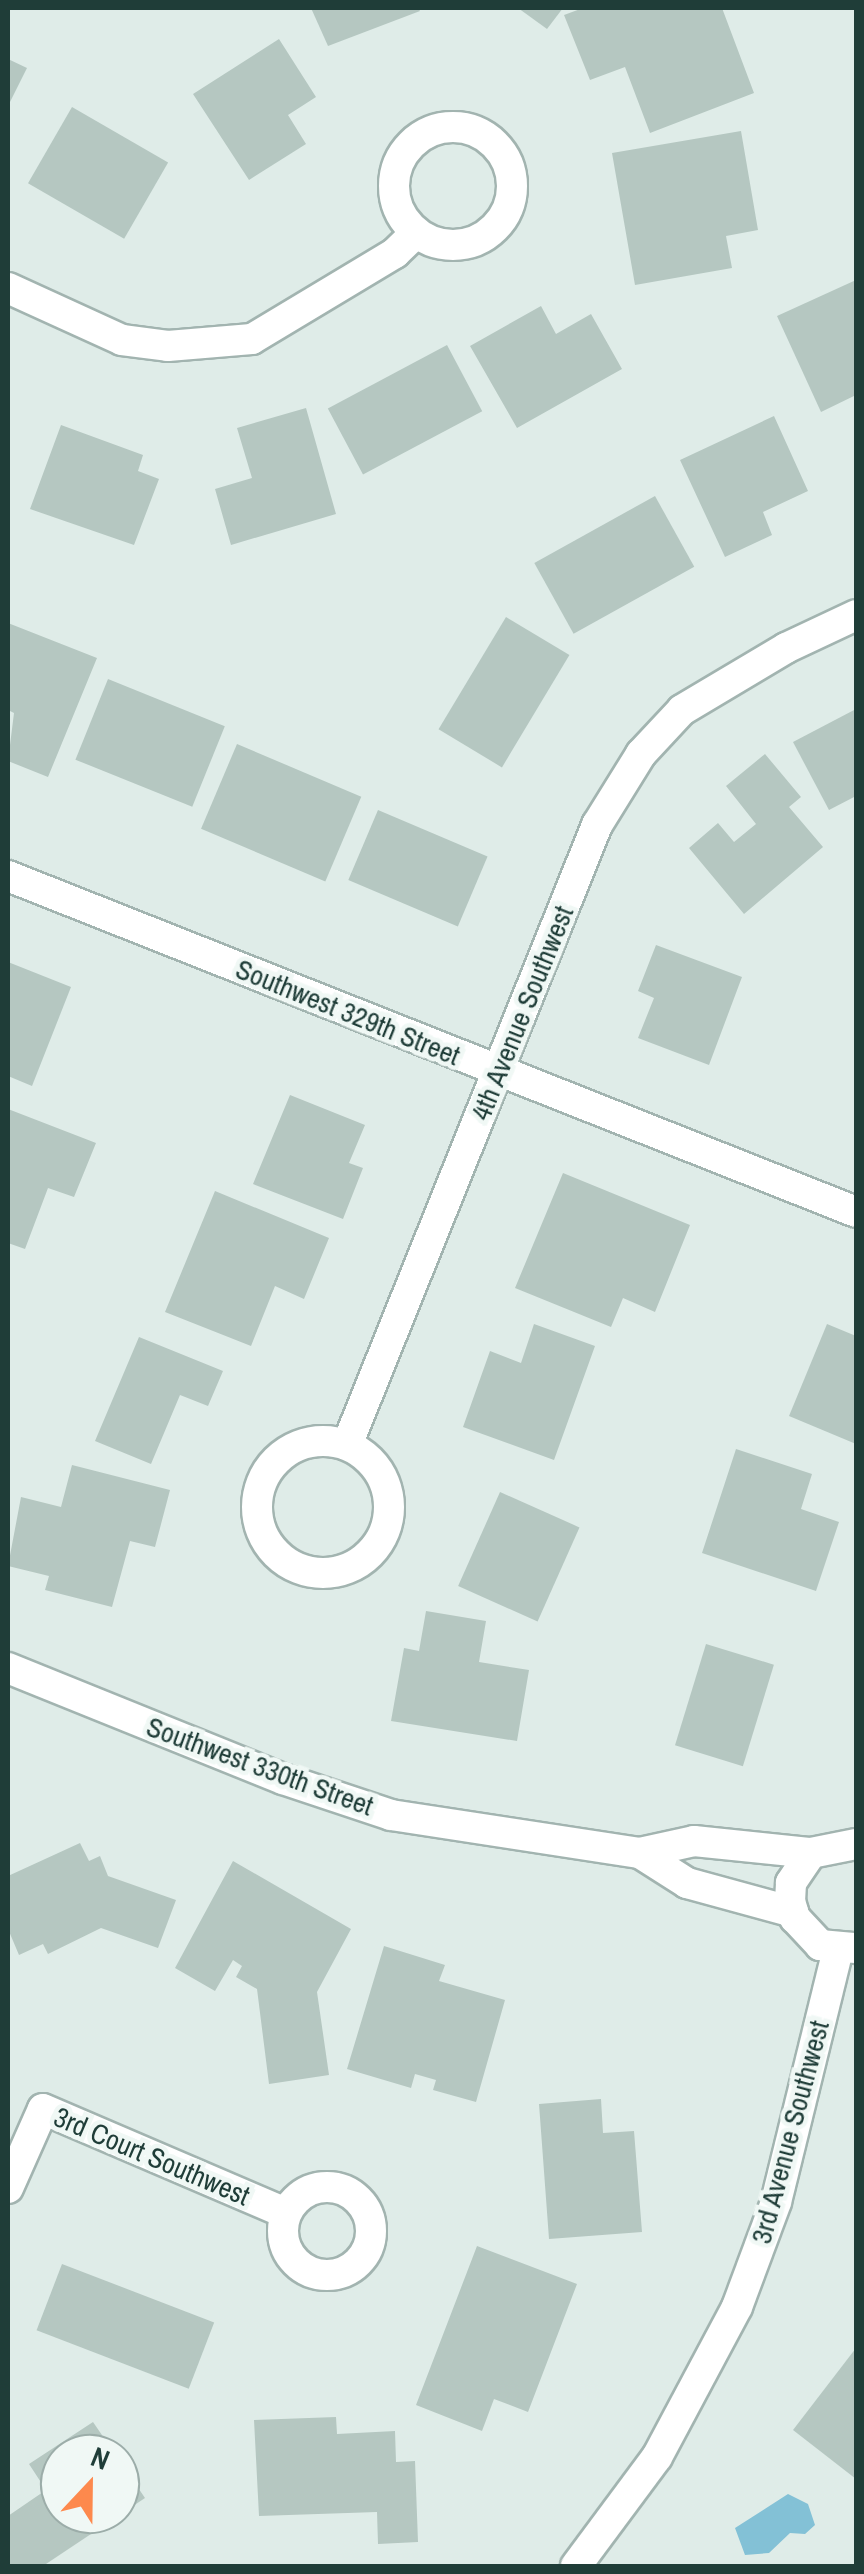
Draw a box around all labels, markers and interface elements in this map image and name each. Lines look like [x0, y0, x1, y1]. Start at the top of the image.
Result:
street label: 4th Avenue Southwest [463, 900, 581, 1126]
street label: Southwest 329th Street [231, 952, 465, 1072]
street label: Southwest 330th Street [142, 1709, 378, 1823]
street label: 3rd Avenue Southwest [744, 2016, 836, 2248]
street label: 3rd Court Southwest [49, 2100, 255, 2212]
north arrow [40, 2434, 140, 2534]
text: N [86, 2437, 115, 2479]

